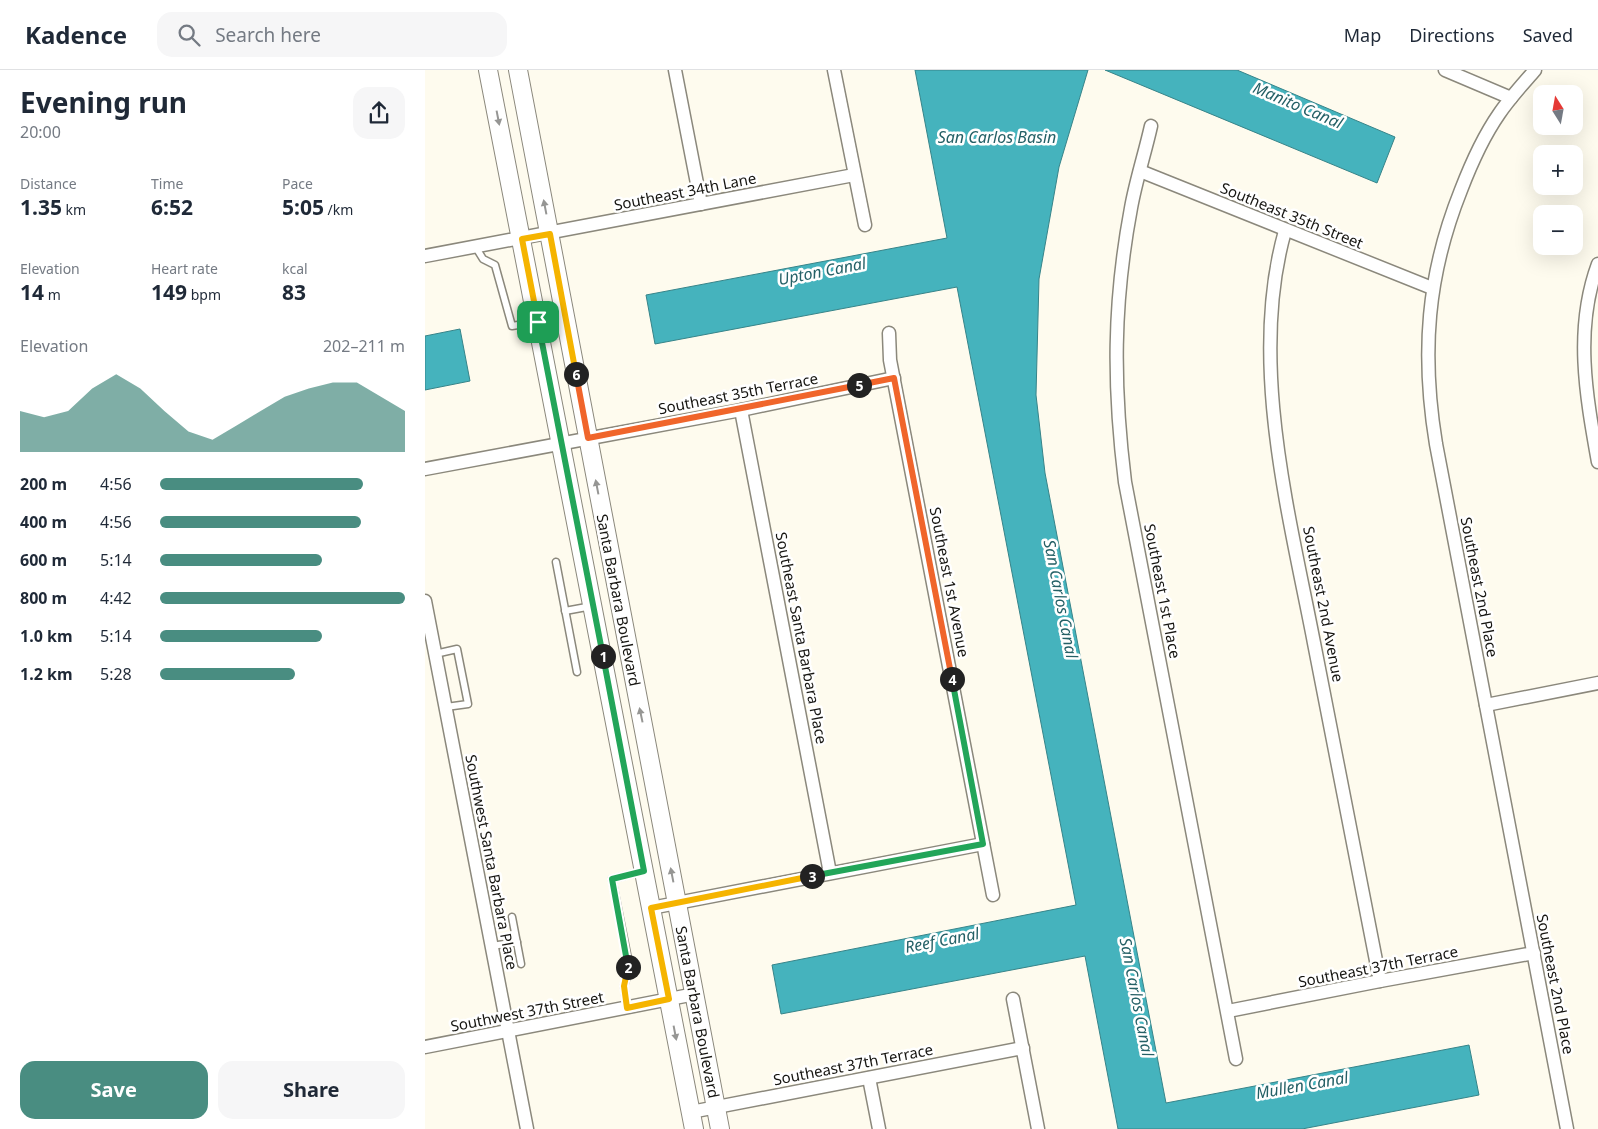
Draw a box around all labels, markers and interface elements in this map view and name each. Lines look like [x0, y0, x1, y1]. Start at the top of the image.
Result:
search box [157, 12, 507, 57]
text: Kadence [25, 18, 127, 51]
icon: search [175, 21, 203, 49]
text: Search here [215, 22, 321, 48]
text: Map [1344, 23, 1381, 47]
text: Directions [1409, 23, 1495, 47]
text: Saved [1523, 23, 1573, 47]
water label: Manito Canal [1250, 76, 1347, 134]
text: Evening run [20, 83, 187, 121]
north arrow [1533, 85, 1583, 135]
map controls [1533, 85, 1583, 255]
button: share [353, 87, 405, 139]
one-way arrow [494, 110, 502, 125]
text: 20:00 [20, 121, 61, 143]
water label: San Carlos Basin [938, 126, 1056, 148]
button: + [1533, 145, 1583, 195]
street label: Southeast 34th Lane [612, 167, 758, 215]
text: Distance [20, 174, 77, 193]
text: Time [151, 174, 183, 193]
text: Pace [282, 174, 313, 193]
street label: Southeast 35th Street [1218, 177, 1367, 253]
text: 1.35 [20, 193, 62, 221]
text: 6:52 [151, 193, 193, 221]
text: 5:05 [282, 193, 324, 221]
one-way arrow [540, 198, 548, 214]
text: km [62, 200, 86, 219]
text: /km [324, 200, 353, 219]
button: − [1533, 205, 1583, 255]
water label: Upton Canal [776, 252, 869, 290]
text: Elevation [20, 259, 80, 278]
text: Heart rate [151, 259, 218, 278]
text: kcal [282, 259, 308, 278]
text: 14 [20, 278, 44, 306]
text: 149 [151, 278, 187, 306]
text: 83 [282, 278, 306, 306]
text: m [44, 285, 61, 304]
text: bpm [187, 285, 221, 304]
pin [517, 301, 559, 343]
icon: arrive [524, 308, 552, 336]
text: Elevation [20, 335, 88, 357]
text: 202–211 m [323, 335, 405, 357]
pin: 6 [563, 362, 589, 386]
text: 6 [572, 365, 581, 384]
street label: Southeast 35th Terrace [656, 368, 820, 418]
pin: 5 [847, 372, 871, 398]
text: 5 [855, 376, 864, 395]
text: 200 m [20, 473, 67, 495]
text: 4:56 [100, 473, 132, 495]
one-way arrow [593, 479, 601, 495]
street label: Southeast 1st Avenue [926, 505, 974, 659]
text: 400 m [20, 511, 67, 533]
text: 4:56 [100, 511, 132, 533]
street label: Santa Barbara Boulevard [592, 512, 646, 688]
street label: Southeast 2nd Place [1457, 515, 1503, 659]
street label: Southeast 1st Place [1140, 522, 1186, 660]
street label: Southeast 2nd Avenue [1299, 524, 1349, 684]
street label: Southeast Santa Barbara Place [772, 530, 832, 746]
water label: San Carlos Canal [1039, 538, 1083, 661]
text: 600 m [20, 549, 67, 571]
text: 5:14 [100, 549, 132, 571]
text: 800 m [20, 587, 67, 609]
text: 4:42 [100, 587, 132, 609]
text: 1.0 km [20, 625, 72, 647]
text: 5:14 [100, 625, 132, 647]
pin: 1 [591, 644, 615, 668]
text: 1 [599, 647, 608, 666]
text: 1.2 km [20, 663, 72, 685]
text: 5:28 [100, 663, 132, 685]
pin: 4 [939, 666, 965, 692]
text: 4 [948, 670, 957, 689]
one-way arrow [637, 708, 645, 723]
street label: Southwest Santa Barbara Place [461, 753, 523, 971]
pin: 3 [799, 864, 825, 888]
one-way arrow [668, 867, 676, 882]
text: 3 [808, 867, 817, 886]
street label: Southeast 2nd Place [1533, 912, 1579, 1056]
water label: Reef Canal [903, 922, 982, 958]
street label: Santa Barbara Boulevard [671, 924, 725, 1100]
water label: San Carlos Canal [1115, 936, 1159, 1059]
street label: Southeast 37th Terrace [1296, 941, 1460, 991]
pin: 2 [615, 954, 641, 980]
text: 2 [624, 958, 633, 977]
street label: Southwest 37th Street [449, 986, 606, 1036]
one-way arrow [672, 1026, 680, 1042]
street label: Southeast 37th Terrace [771, 1039, 935, 1089]
button: Save [20, 1061, 208, 1119]
button: Share [218, 1061, 405, 1119]
water label: Mullen Canal [1254, 1066, 1351, 1104]

